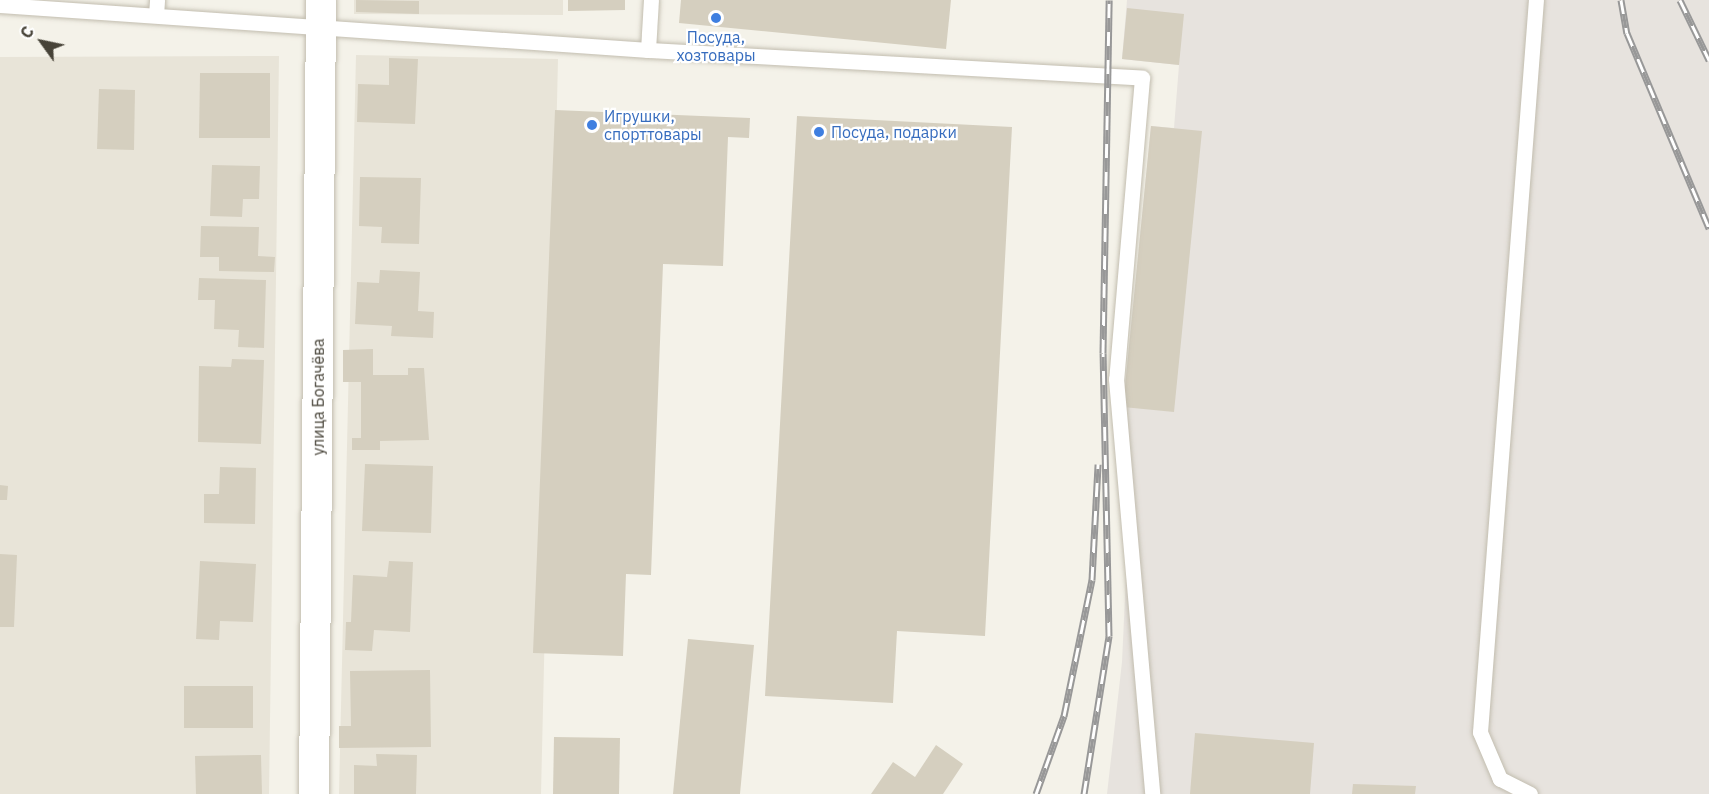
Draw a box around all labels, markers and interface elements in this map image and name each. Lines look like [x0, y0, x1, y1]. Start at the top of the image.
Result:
marker: Посуда, хозтовары [709, 11, 723, 25]
north arrow [12, 12, 72, 72]
text: С [16, 22, 38, 42]
place label: Посуда, хозтовары [676, 27, 756, 65]
place label: Игрушки, спорттовары [604, 106, 702, 144]
marker: Игрушки, спорттовары [585, 118, 599, 132]
place label: Посуда, подарки [831, 122, 957, 142]
marker: Посуда, подарки [812, 125, 826, 139]
street label: улица Богачёва [308, 338, 328, 456]

